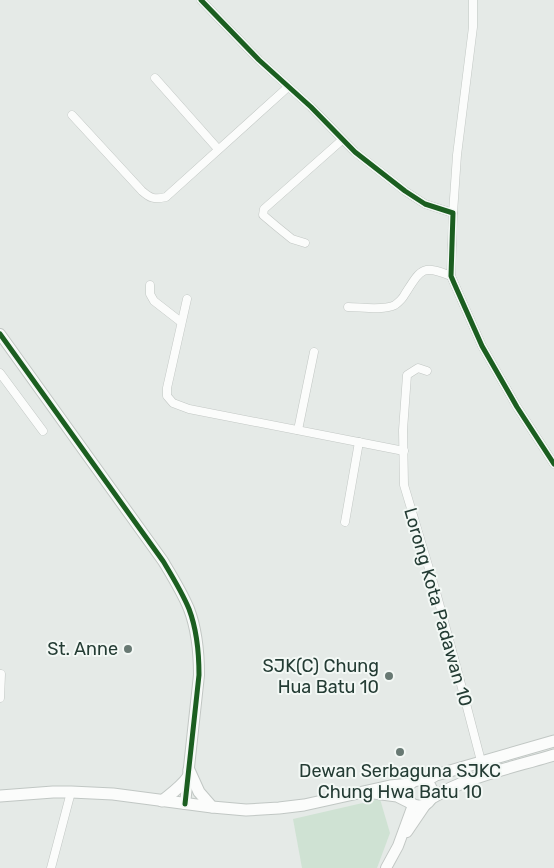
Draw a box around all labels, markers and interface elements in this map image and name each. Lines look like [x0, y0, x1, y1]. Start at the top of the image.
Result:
street label: Lorong Kota Padawan 10 [399, 505, 477, 709]
place label: St. Anne [47, 638, 118, 660]
marker: St. Anne [122, 643, 134, 655]
place label: SJK(C) Chung Hua Batu 10 [263, 655, 379, 698]
marker: SJK(C) Chung Hua Batu 10 [383, 670, 395, 682]
marker: Dewan Serbaguna SJKC Chung Hwa Batu 10 [394, 746, 406, 758]
place label: Dewan Serbaguna SJKC Chung Hwa Batu 10 [299, 760, 501, 803]

